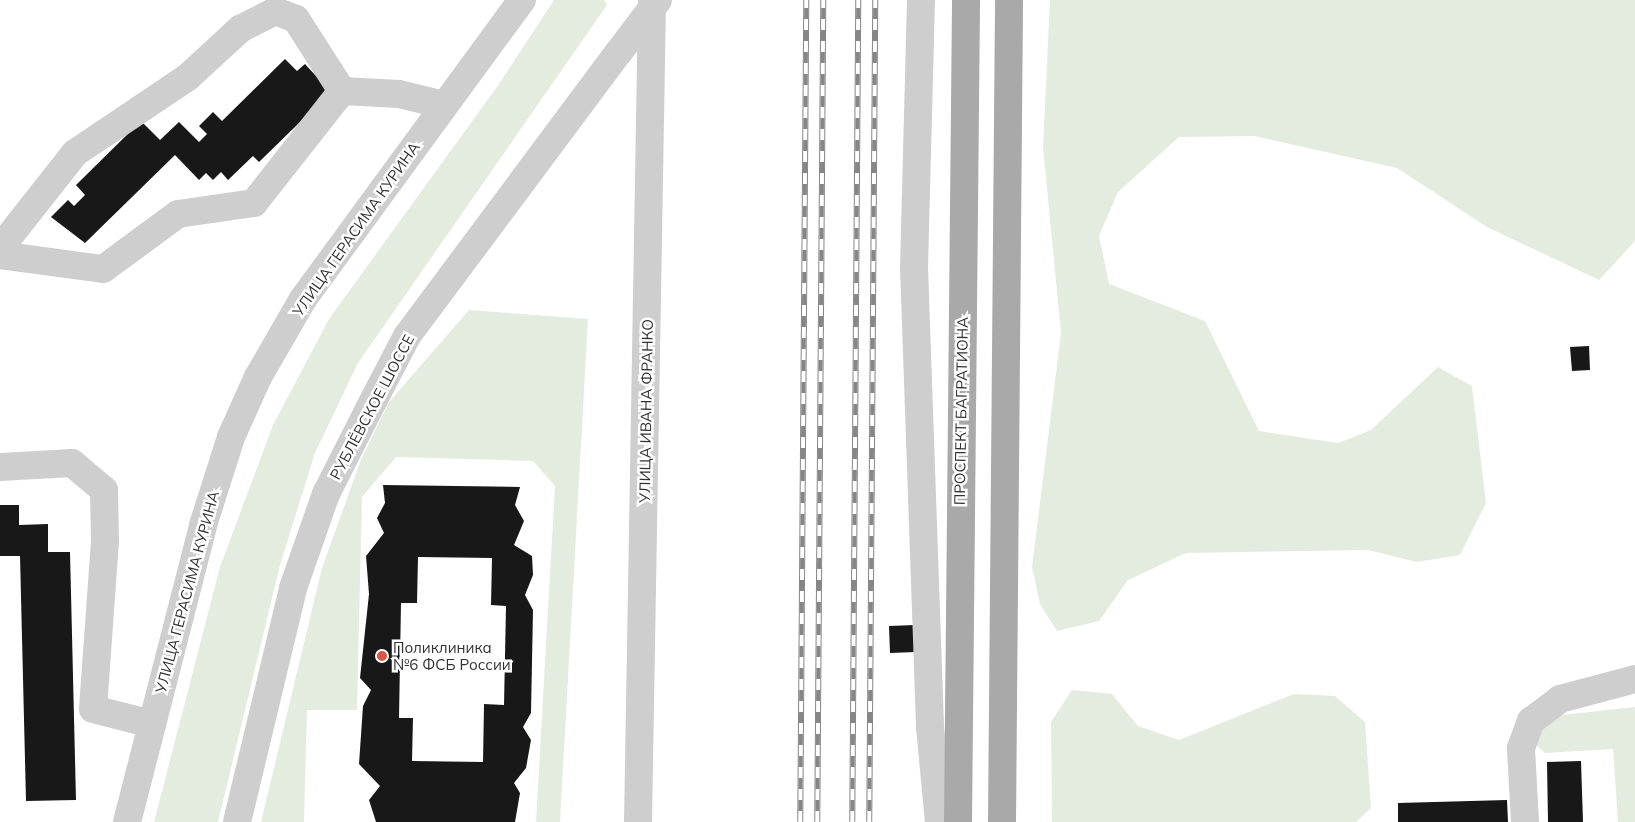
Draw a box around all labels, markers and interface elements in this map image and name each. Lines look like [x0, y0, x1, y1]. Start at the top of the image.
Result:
street label: УЛИЦА ГЕРАСИМА КУРИНА [289, 138, 423, 320]
street label: ПРОСПЕКТ БАГРАТИОНА [950, 317, 972, 505]
street label: УЛИЦА ИВАНА ФРАНКО [635, 319, 657, 503]
street label: РУБЛЁВСКОЕ ШОССЕ [326, 331, 418, 483]
street label: УЛИЦА ГЕРАСИМА КУРИНА [151, 489, 223, 695]
place label: Поликлиника №6 ФСБ России [393, 638, 511, 673]
marker: Поликлиника №6 ФСБ России [375, 649, 389, 663]

